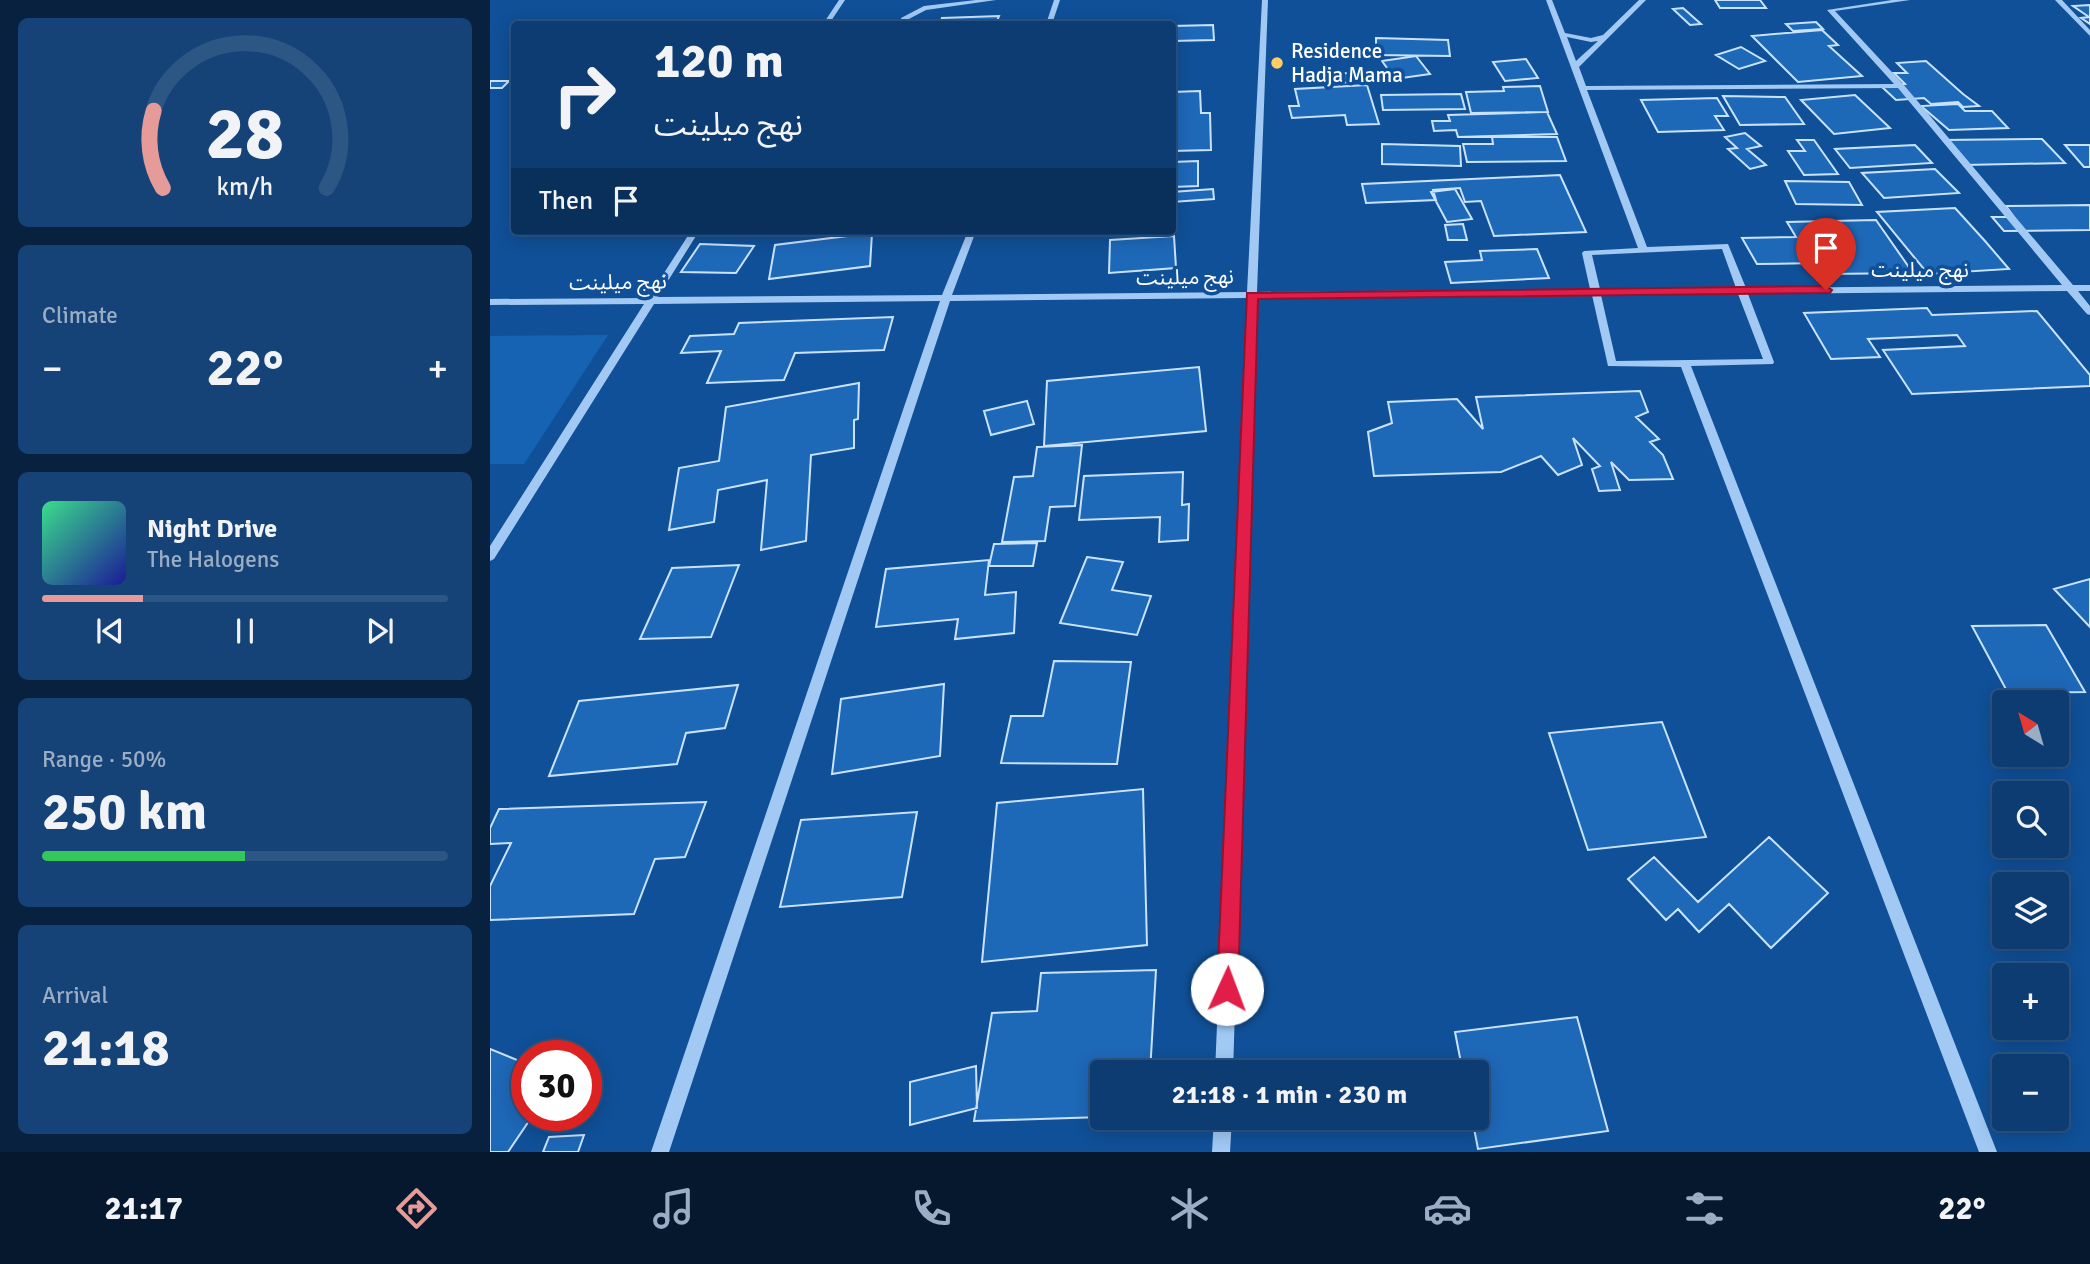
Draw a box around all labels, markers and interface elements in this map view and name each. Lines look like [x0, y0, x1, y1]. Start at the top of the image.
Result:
text: 120 m [654, 31, 784, 91]
place label: Residence Hadja Mama [1291, 38, 1403, 88]
icon: right [539, 49, 630, 140]
marker: Residence Hadja Mama [1269, 55, 1285, 71]
text: 28 [206, 91, 284, 180]
text: نهج ميلينت [654, 105, 803, 144]
text: km/h [217, 171, 273, 202]
icon: arrive [607, 182, 645, 220]
text: Then [539, 185, 593, 217]
pin [1796, 218, 1856, 290]
icon: arrive [1807, 229, 1845, 267]
street label: نهج ميلينت [1871, 257, 1969, 285]
street label: نهج ميلينت [1136, 263, 1234, 293]
street label: نهج ميلينت [569, 268, 667, 298]
text: Climate [42, 301, 118, 330]
text: 22° [207, 336, 283, 400]
text: − [42, 345, 63, 392]
text: + [427, 345, 448, 392]
text: Night Drive [147, 513, 277, 545]
text: The Halogens [147, 545, 279, 574]
icon: previous [91, 612, 129, 650]
icon: pause [226, 612, 264, 650]
icon: next [361, 612, 399, 650]
north arrow [1992, 690, 2068, 766]
map controls [1992, 690, 2069, 1131]
text: Range · 50% [42, 745, 166, 774]
text: 250 km [42, 780, 207, 844]
button: search [1992, 781, 2069, 858]
button: layers [1992, 872, 2069, 949]
position arrow [1190, 952, 1264, 1026]
button: + [1992, 963, 2069, 1040]
text: Arrival [42, 981, 108, 1010]
text: 21:18 [42, 1016, 170, 1080]
speed limit sign: 30 [511, 1040, 602, 1131]
button: − [1992, 1054, 2069, 1131]
text: 21:18 · 1 min · 230 m [1172, 1079, 1407, 1111]
icon: directions [392, 1184, 441, 1233]
icon: music [649, 1184, 698, 1233]
icon: phone [907, 1184, 956, 1233]
icon: climate [1165, 1184, 1214, 1233]
icon: car [1423, 1184, 1472, 1233]
icon: filters [1680, 1184, 1729, 1233]
text: 21:17 [104, 1189, 183, 1228]
text: 22° [1938, 1189, 1986, 1228]

